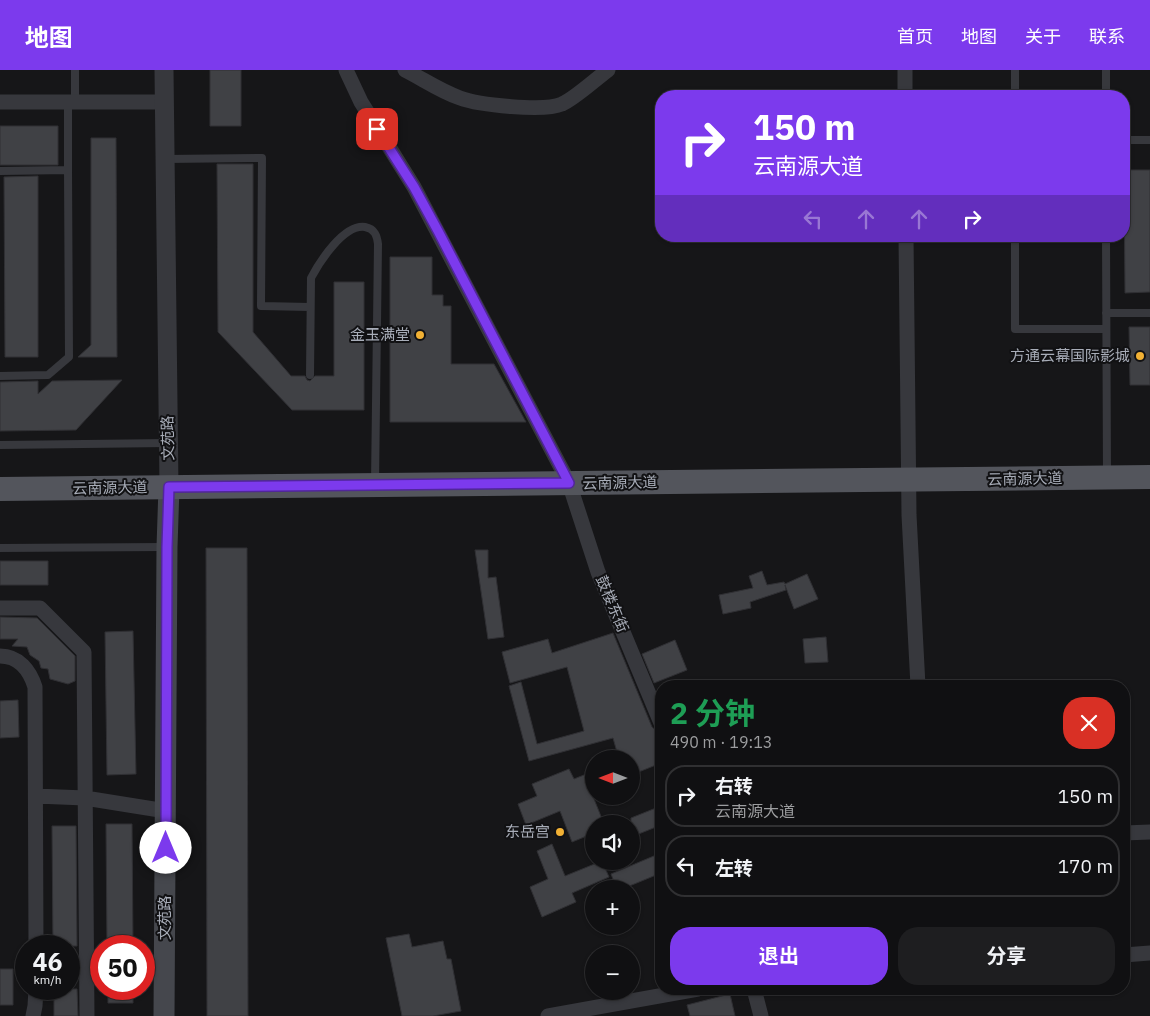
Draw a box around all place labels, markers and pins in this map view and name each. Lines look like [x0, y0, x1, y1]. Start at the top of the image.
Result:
pin [356, 108, 398, 150]
place label: 金玉满堂 [350, 325, 410, 344]
marker: 金玉满堂 [414, 329, 426, 341]
place label: 方通云幕国际影城 [1010, 346, 1130, 365]
marker: 方通云幕国际影城 [1134, 350, 1146, 362]
place label: 东岳宫 [505, 822, 550, 841]
marker: 东岳宫 [554, 826, 566, 838]

